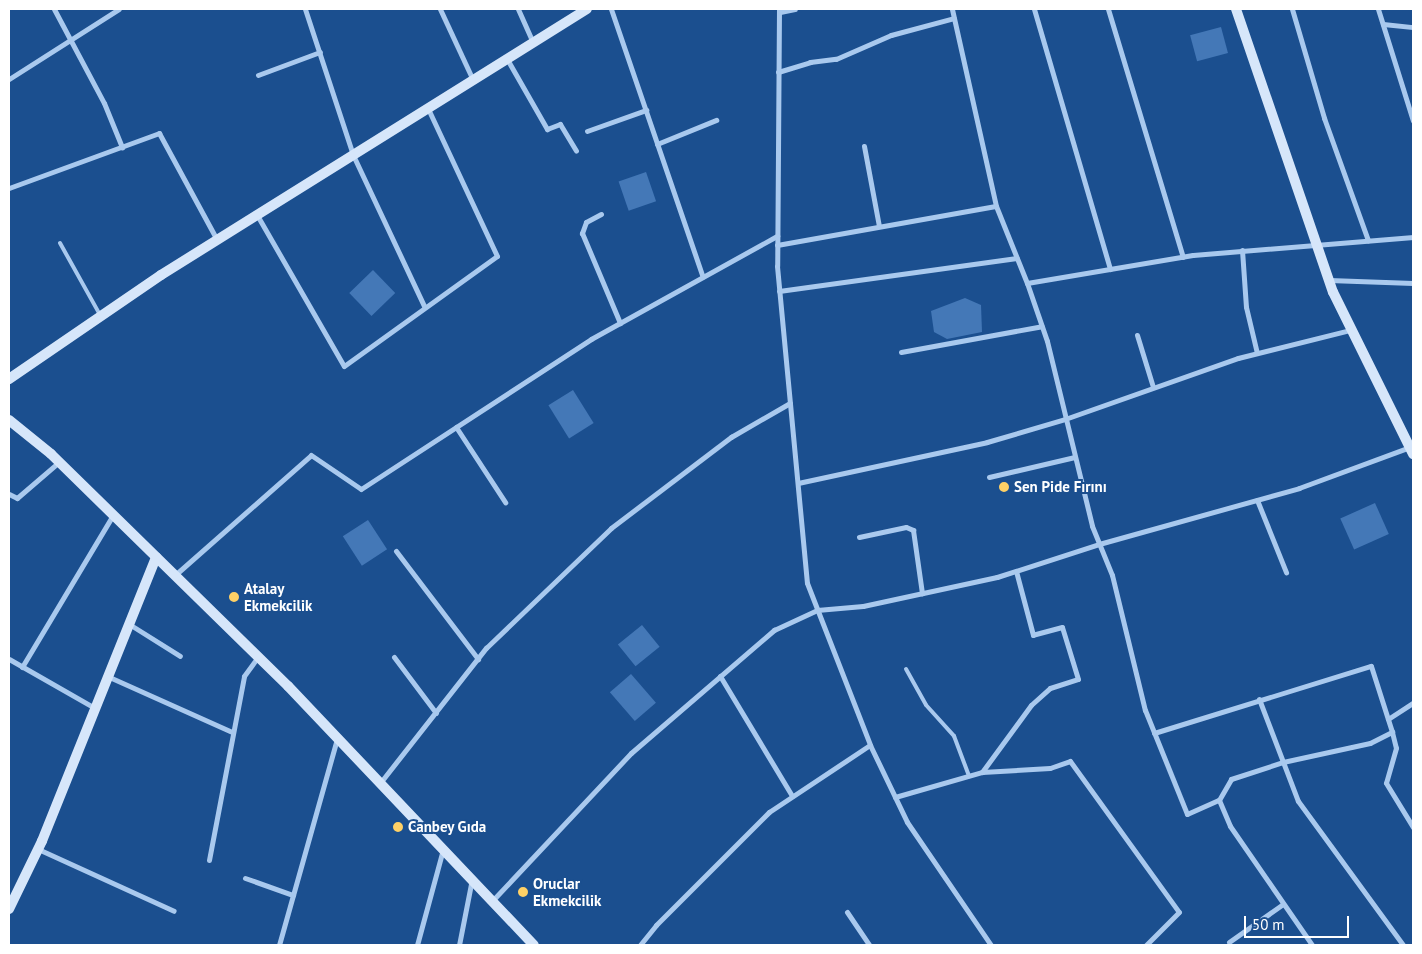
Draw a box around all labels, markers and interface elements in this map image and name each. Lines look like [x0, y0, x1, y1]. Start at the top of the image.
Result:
place label: Sen Pide Fırını [1014, 478, 1107, 496]
marker: Sen Pide Fırını [998, 481, 1010, 493]
place label: Atalay Ekmekcilik [244, 579, 312, 614]
marker: Atalay Ekmekcilik [228, 591, 240, 603]
place label: Canbey Gıda [408, 818, 487, 836]
marker: Canbey Gıda [392, 821, 404, 833]
place label: Oruclar Ekmekcilik [533, 874, 601, 909]
marker: Oruclar Ekmekcilik [517, 886, 529, 898]
scale bar [1247, 906, 1352, 938]
text: 50 m [1252, 915, 1285, 934]

